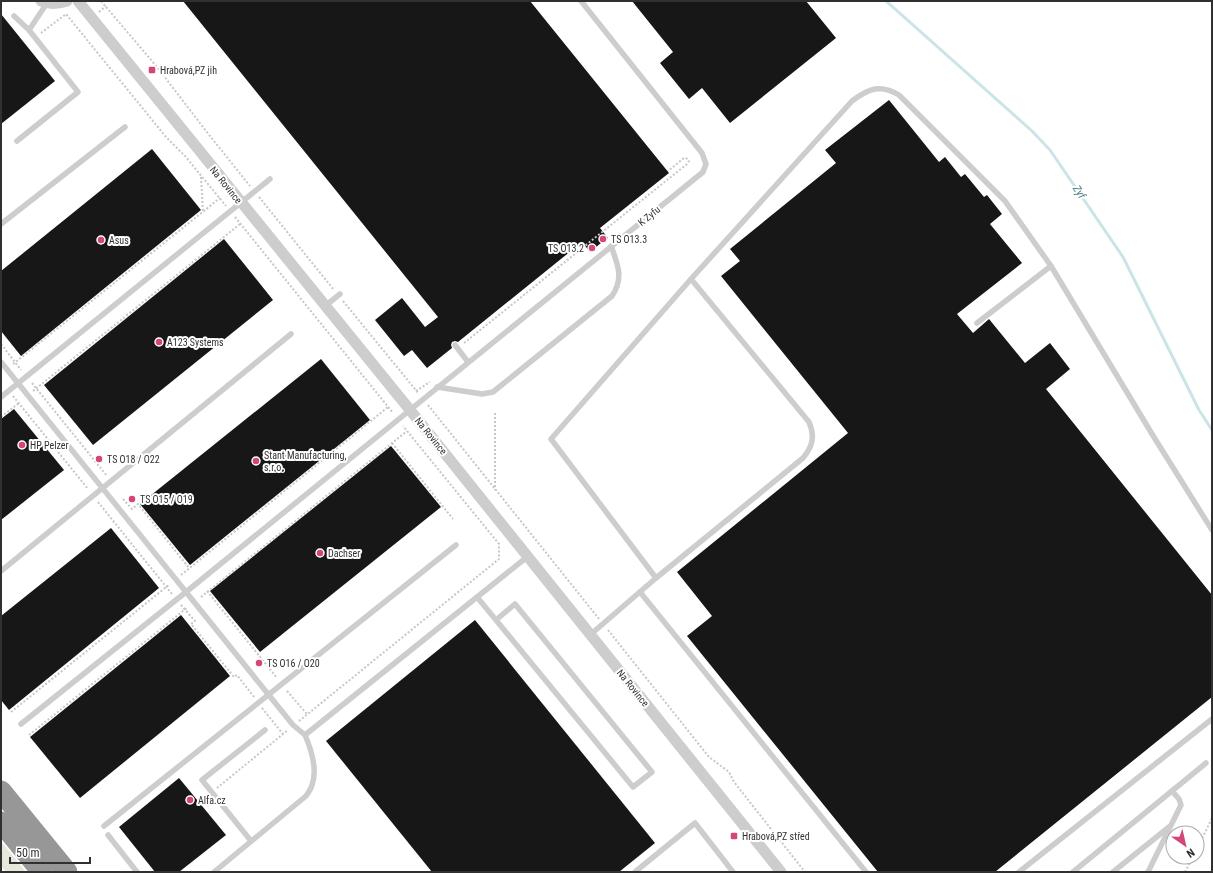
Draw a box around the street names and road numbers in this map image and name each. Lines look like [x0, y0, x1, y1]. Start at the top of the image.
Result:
street label: Na Rovince [208, 164, 244, 206]
street label: K Zyfu [636, 204, 662, 228]
street label: Na Rovince [413, 415, 449, 457]
street label: Na Rovince [615, 667, 651, 709]

